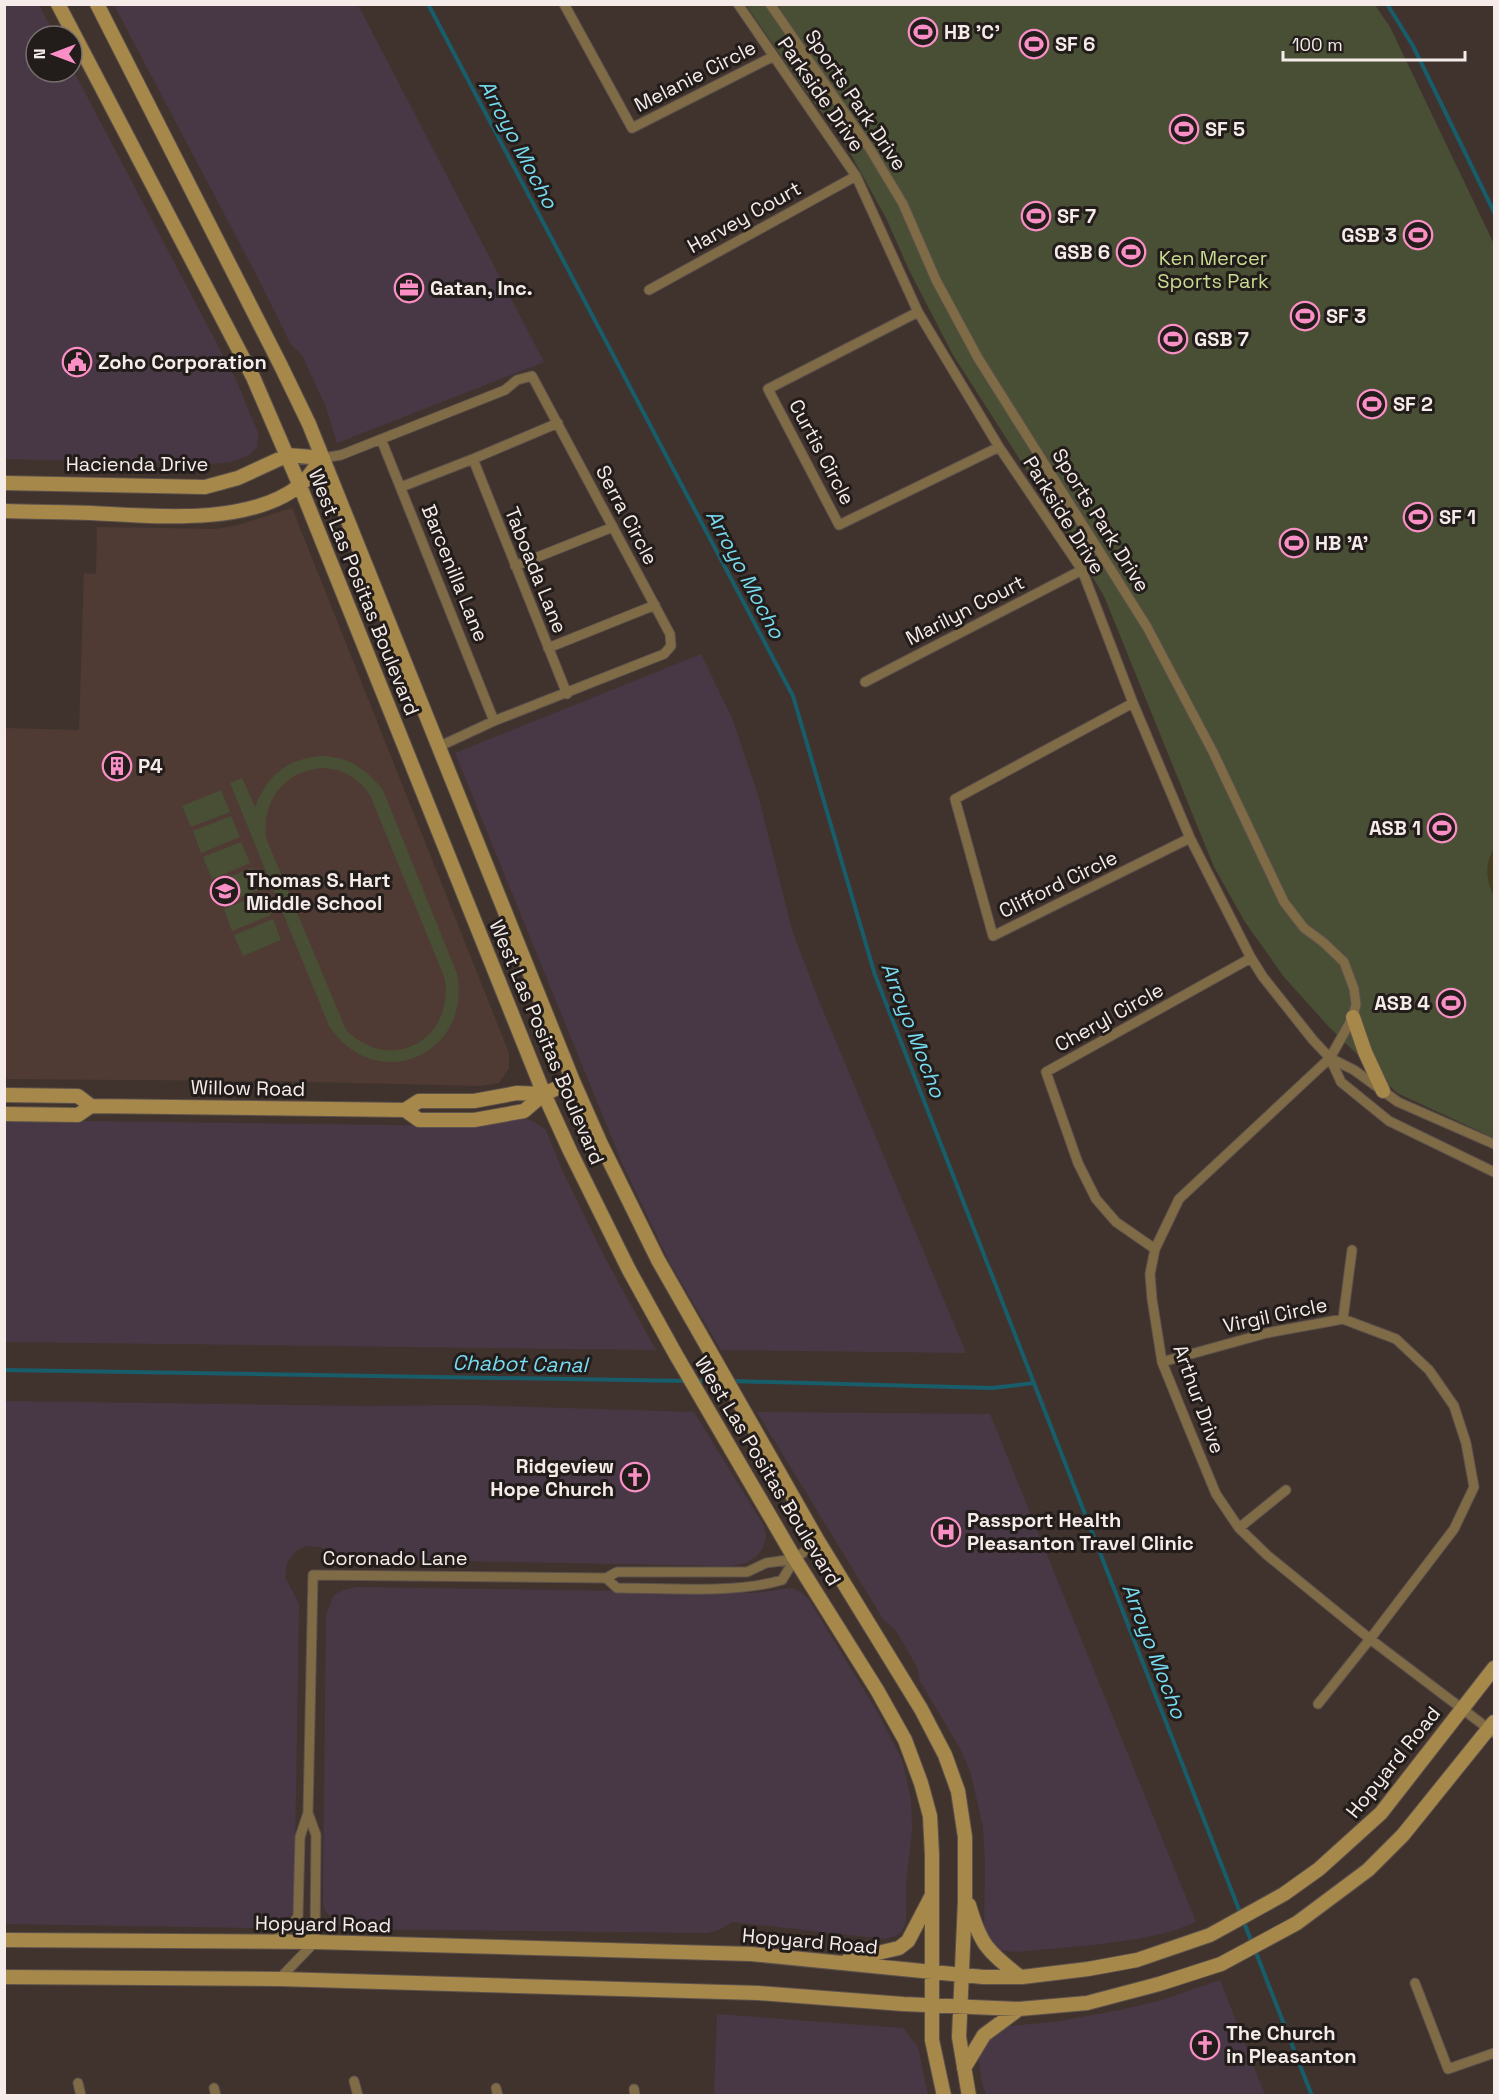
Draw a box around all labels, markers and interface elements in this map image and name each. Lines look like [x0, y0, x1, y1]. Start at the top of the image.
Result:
sports icon: HB 'C' [907, 16, 939, 48]
place label: HB 'C' [944, 19, 1000, 45]
north arrow [24, 24, 84, 84]
scale bar [1283, 24, 1464, 62]
street label: Sports Park Drive [799, 25, 913, 175]
sports icon: SF 6 [1018, 28, 1050, 60]
street label: Parkside Drive [772, 31, 870, 157]
place label: SF 6 [1055, 31, 1095, 57]
text: 100 m [1292, 33, 1343, 56]
street label: Melanie Circle [630, 34, 760, 118]
text: N [29, 49, 50, 59]
water label: Arroyo Mocho [473, 75, 564, 214]
sports icon: SF 5 [1168, 113, 1200, 145]
place label: SF 5 [1205, 116, 1245, 142]
street label: Harvey Court [683, 175, 805, 259]
sports icon: SF 7 [1020, 200, 1052, 232]
place label: SF 7 [1057, 203, 1096, 229]
sports icon: GSB 3 [1402, 219, 1434, 251]
place label: GSB 3 [1341, 222, 1397, 248]
sports icon: GSB 6 [1115, 236, 1147, 268]
place label: GSB 6 [1054, 239, 1110, 265]
park label: Ken Mercer Sports Park [1157, 245, 1269, 294]
office icon: Gatan, Inc. [393, 272, 425, 304]
place label: Gatan, Inc. [430, 275, 533, 301]
sports icon: SF 3 [1289, 300, 1321, 332]
place label: SF 3 [1326, 303, 1366, 329]
sports icon: GSB 7 [1157, 323, 1189, 355]
place label: GSB 7 [1194, 326, 1249, 352]
public building icon: Zoho Corporation [61, 346, 93, 378]
place label: Zoho Corporation [98, 349, 267, 375]
sports icon: SF 2 [1356, 388, 1388, 420]
place label: SF 2 [1393, 391, 1433, 417]
street label: Curtis Circle [783, 395, 861, 509]
street label: Sports Park Drive [1046, 443, 1156, 597]
street label: Hacienda Drive [66, 451, 208, 477]
street label: Parkside Drive [1017, 451, 1111, 579]
street label: Serra Circle [590, 461, 664, 569]
street label: West Las Positas Boulevard [303, 465, 425, 719]
street label: Barcenilla Lane [416, 501, 494, 645]
sports icon: SF 1 [1402, 501, 1434, 533]
street label: Taboada Lane [499, 503, 573, 637]
place label: SF 1 [1439, 504, 1476, 530]
water label: Arroyo Mocho [700, 505, 791, 644]
sports icon: HB 'A' [1278, 527, 1310, 559]
place label: HB 'A' [1315, 530, 1368, 556]
street label: Marilyn Court [901, 569, 1029, 651]
building icon: P4 [101, 750, 133, 782]
place label: P4 [138, 753, 163, 779]
sports icon: ASB 1 [1426, 812, 1458, 844]
place label: ASB 1 [1369, 815, 1421, 841]
street label: Clifford Circle [995, 844, 1121, 924]
place label: Thomas S. Hart Middle School [246, 867, 391, 916]
school or university icon: Thomas S. Hart Middle School [209, 875, 241, 907]
street label: West Las Positas Boulevard [484, 916, 610, 1168]
water label: Arroyo Mocho [875, 958, 952, 1102]
street label: Cheryl Circle [1050, 976, 1168, 1058]
sports icon: ASB 4 [1435, 987, 1467, 1019]
place label: ASB 4 [1374, 990, 1430, 1016]
street label: Willow Road [190, 1074, 306, 1102]
street label: Virgil Circle [1221, 1291, 1329, 1339]
street label: Arthur Drive [1167, 1341, 1231, 1457]
water label: Chabot Canal [452, 1349, 591, 1378]
street label: West Las Positas Boulevard [689, 1351, 847, 1591]
place label: Ridgeview Hope Church [490, 1453, 614, 1502]
church icon: Ridgeview Hope Church [619, 1461, 651, 1493]
place label: Passport Health Pleasanton Travel Clinic [967, 1507, 1194, 1556]
hospital icon: Passport Health Pleasanton Travel Clinic [930, 1516, 962, 1548]
street label: Coronado Lane [322, 1545, 468, 1571]
water label: Arroyo Mocho [1116, 1579, 1193, 1723]
street label: Hopyard Road [1340, 1701, 1446, 1823]
street label: Hopyard Road [255, 1910, 391, 1938]
street label: Hopyard Road [741, 1922, 879, 1960]
place label: The Church in Pleasanton [1226, 2020, 1356, 2069]
church icon: The Church in Pleasanton [1189, 2029, 1221, 2061]

